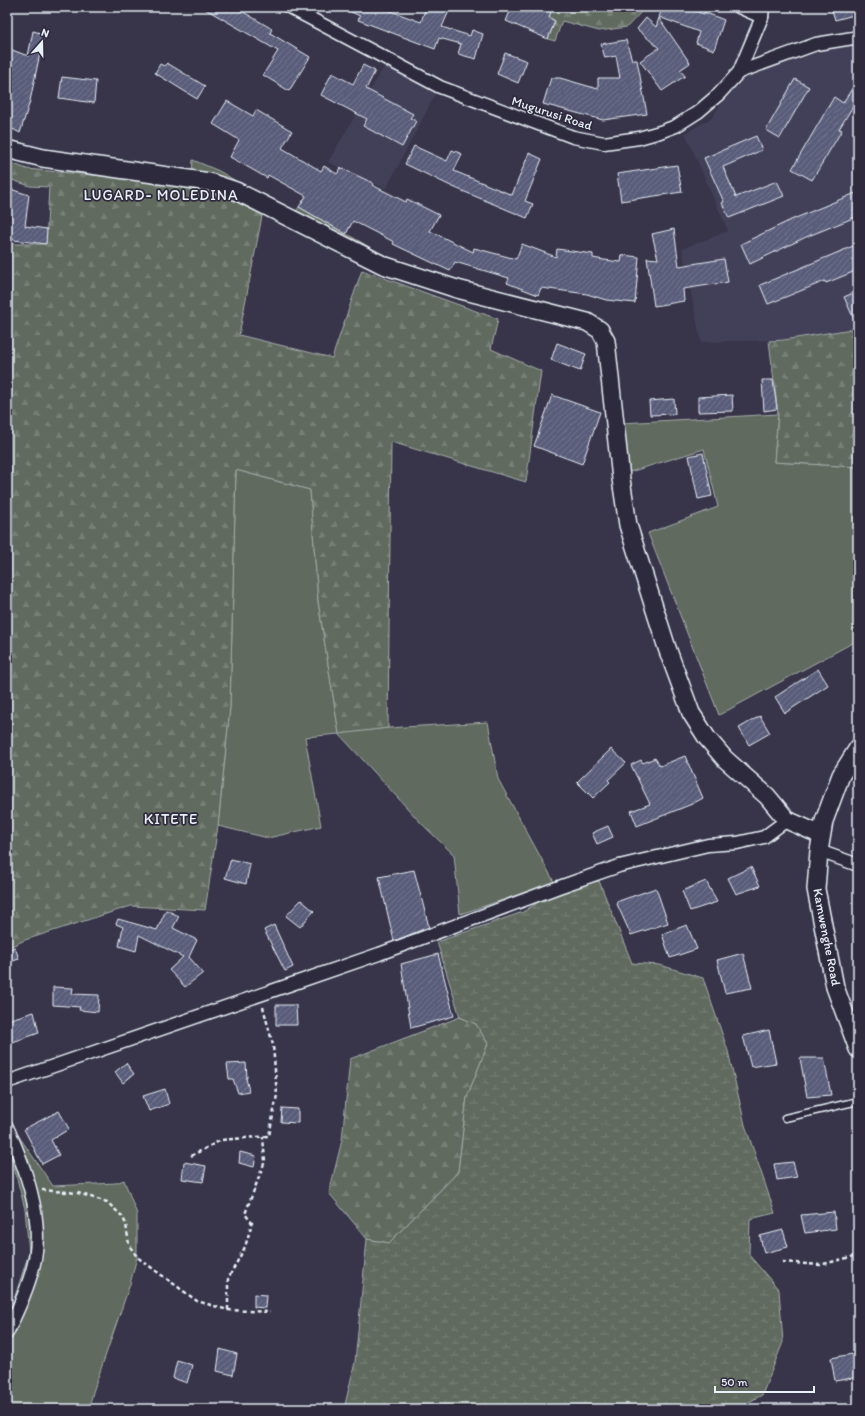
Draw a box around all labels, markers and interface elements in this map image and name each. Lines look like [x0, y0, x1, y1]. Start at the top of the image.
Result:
north arrow [22, 22, 62, 62]
text: N [40, 26, 51, 40]
street label: Mugurusi Road [510, 93, 594, 133]
district label: LUGARD- MOLEDINA [83, 186, 239, 204]
district label: KITETE [144, 810, 198, 828]
street label: Kamwenghe Road [810, 887, 844, 987]
scale bar [715, 1368, 814, 1394]
text: 50 m [721, 1375, 747, 1389]

